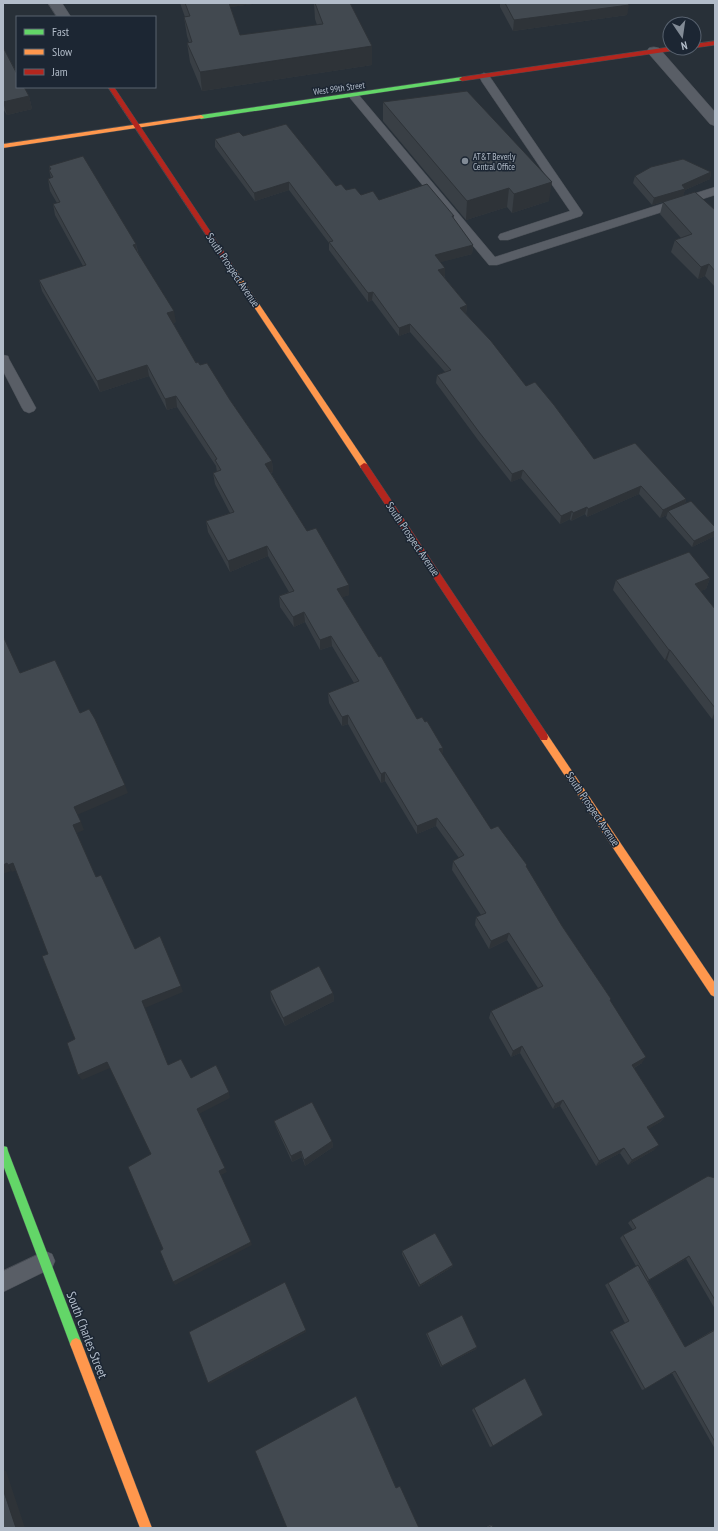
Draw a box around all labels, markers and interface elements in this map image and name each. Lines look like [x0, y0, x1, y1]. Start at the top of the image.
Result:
legend [16, 16, 156, 88]
north arrow [662, 16, 702, 56]
text: Fast [52, 24, 70, 39]
text: N [680, 38, 689, 53]
text: Slow [52, 44, 73, 59]
text: Jam [51, 64, 68, 79]
street label: West 99th Street [313, 79, 366, 97]
place label: AT&T Beverly Central Office [473, 151, 516, 172]
marker: AT&T Beverly Central Office [460, 156, 470, 166]
street label: South Prospect Avenue [203, 230, 263, 310]
street label: South Prospect Avenue [383, 499, 443, 579]
street label: South Prospect Avenue [563, 769, 623, 849]
street label: South Charles Street [63, 1289, 112, 1381]

